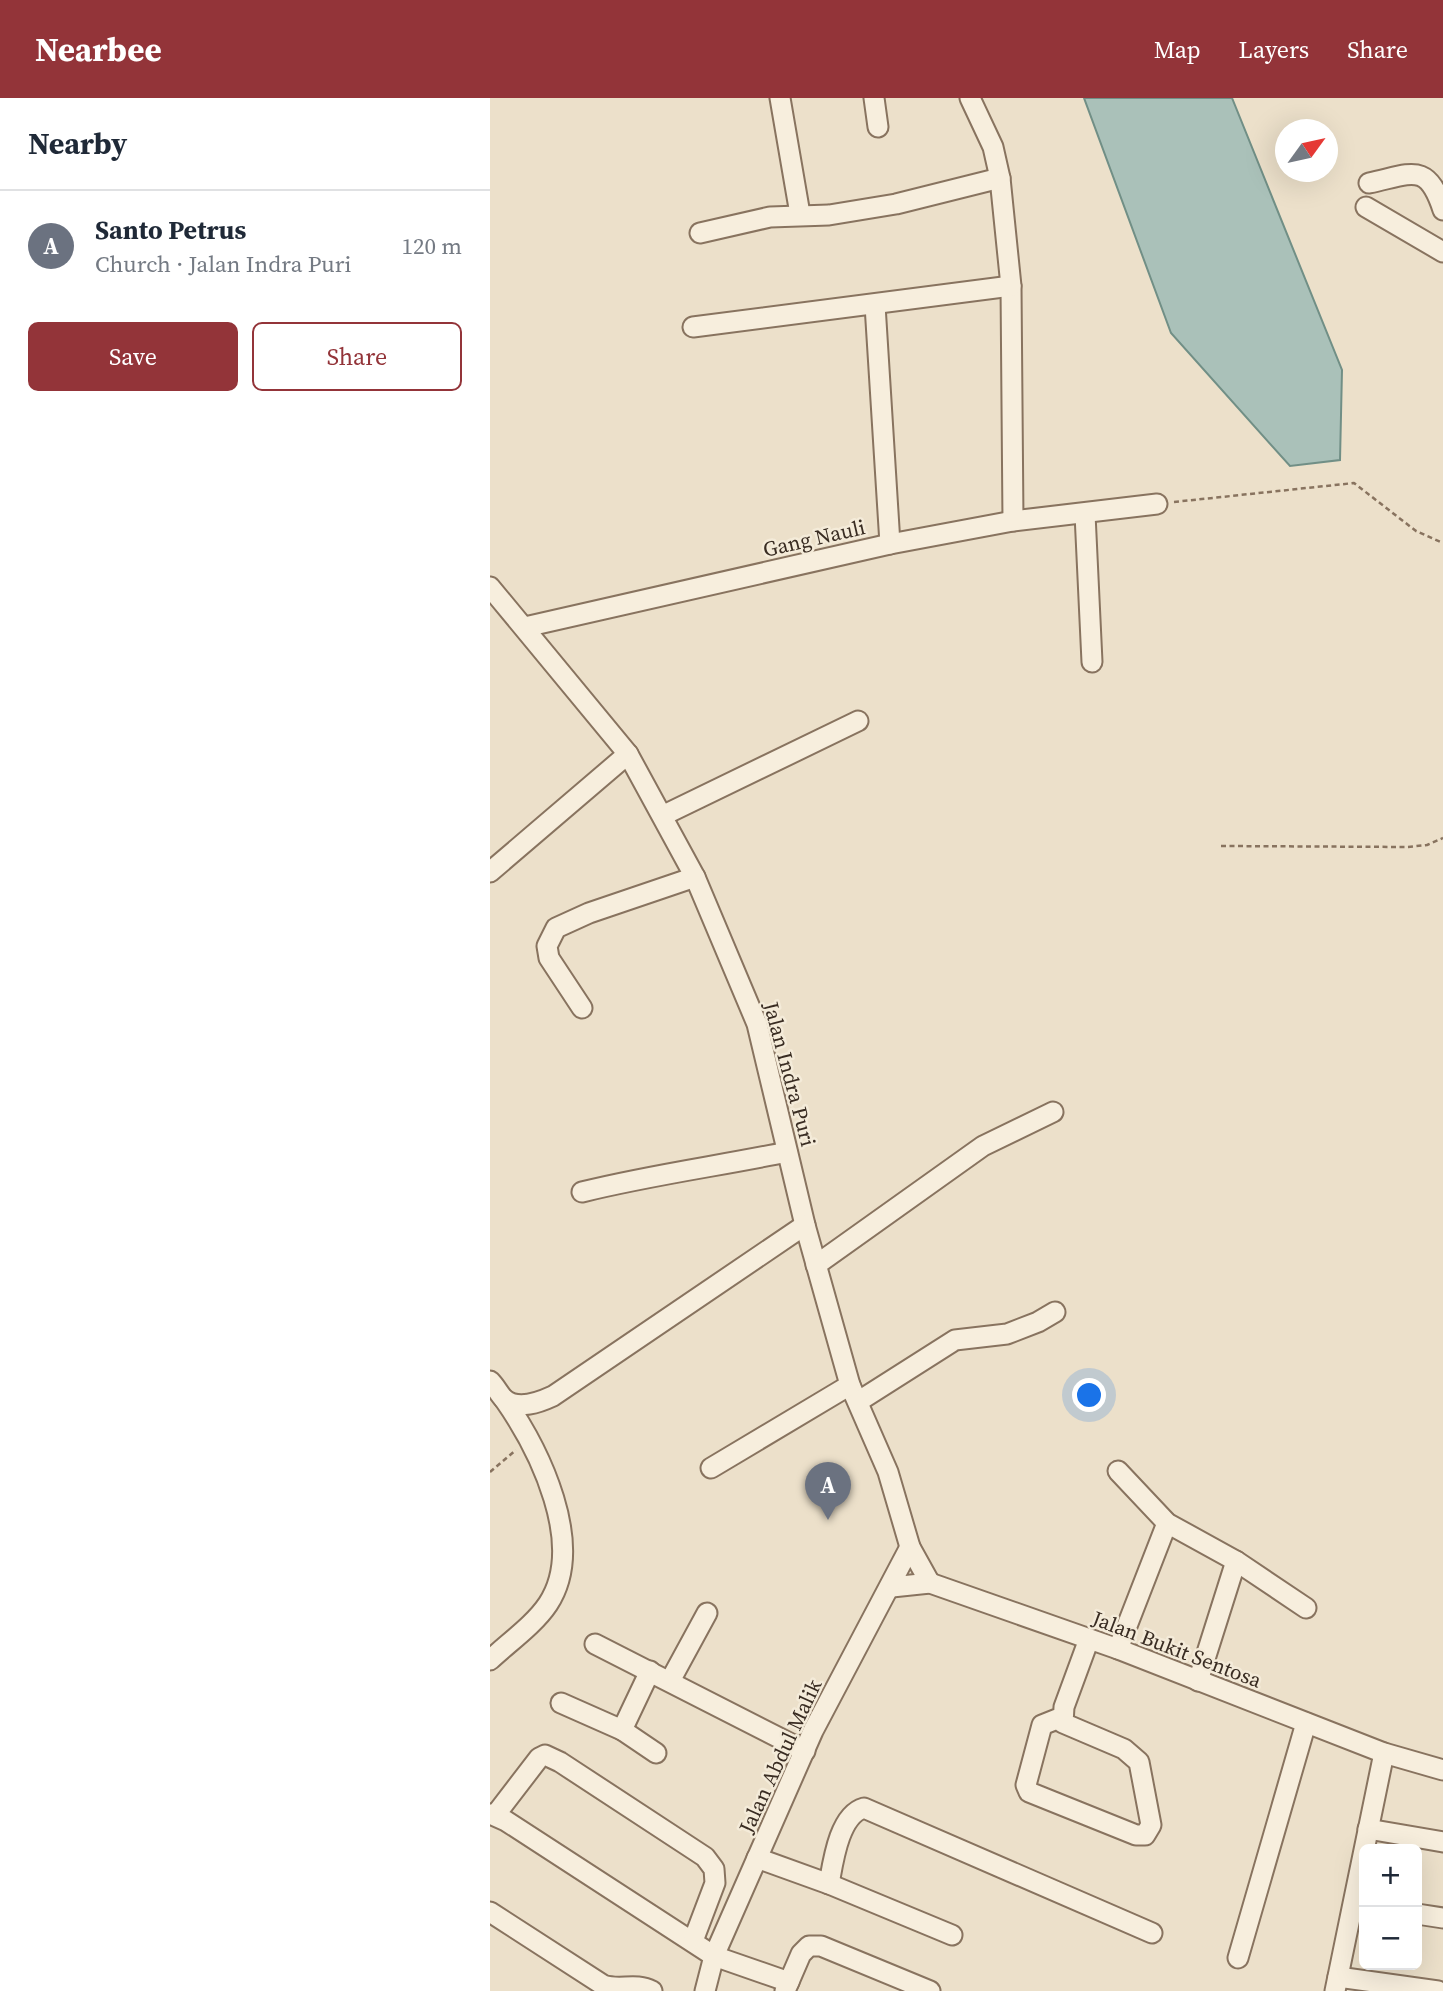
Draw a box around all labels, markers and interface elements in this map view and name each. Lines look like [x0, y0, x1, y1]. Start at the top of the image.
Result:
text: Nearbee [35, 27, 162, 72]
text: Map [1154, 33, 1201, 66]
text: Layers [1239, 33, 1309, 66]
text: Share [1347, 33, 1408, 66]
north arrow [1275, 119, 1338, 182]
text: Nearby [28, 123, 127, 164]
text: Santo Petrus [95, 212, 246, 248]
text: A [43, 230, 59, 262]
text: 120 m [401, 230, 462, 262]
text: Church · Jalan Indra Puri [95, 248, 351, 280]
button: Save [28, 322, 238, 391]
button: Share [252, 322, 462, 391]
street label: Gang Nauli [760, 512, 868, 564]
street label: Jalan Indra Puri [756, 997, 823, 1150]
your location [1072, 1378, 1106, 1412]
pin: A [805, 1462, 851, 1520]
street label: Jalan Bukit Sentosa [1087, 1603, 1266, 1695]
street label: Jalan Abdul Malik [731, 1674, 829, 1839]
map controls [1359, 1844, 1422, 1970]
button: + [1359, 1844, 1422, 1907]
button: − [1359, 1907, 1422, 1970]

